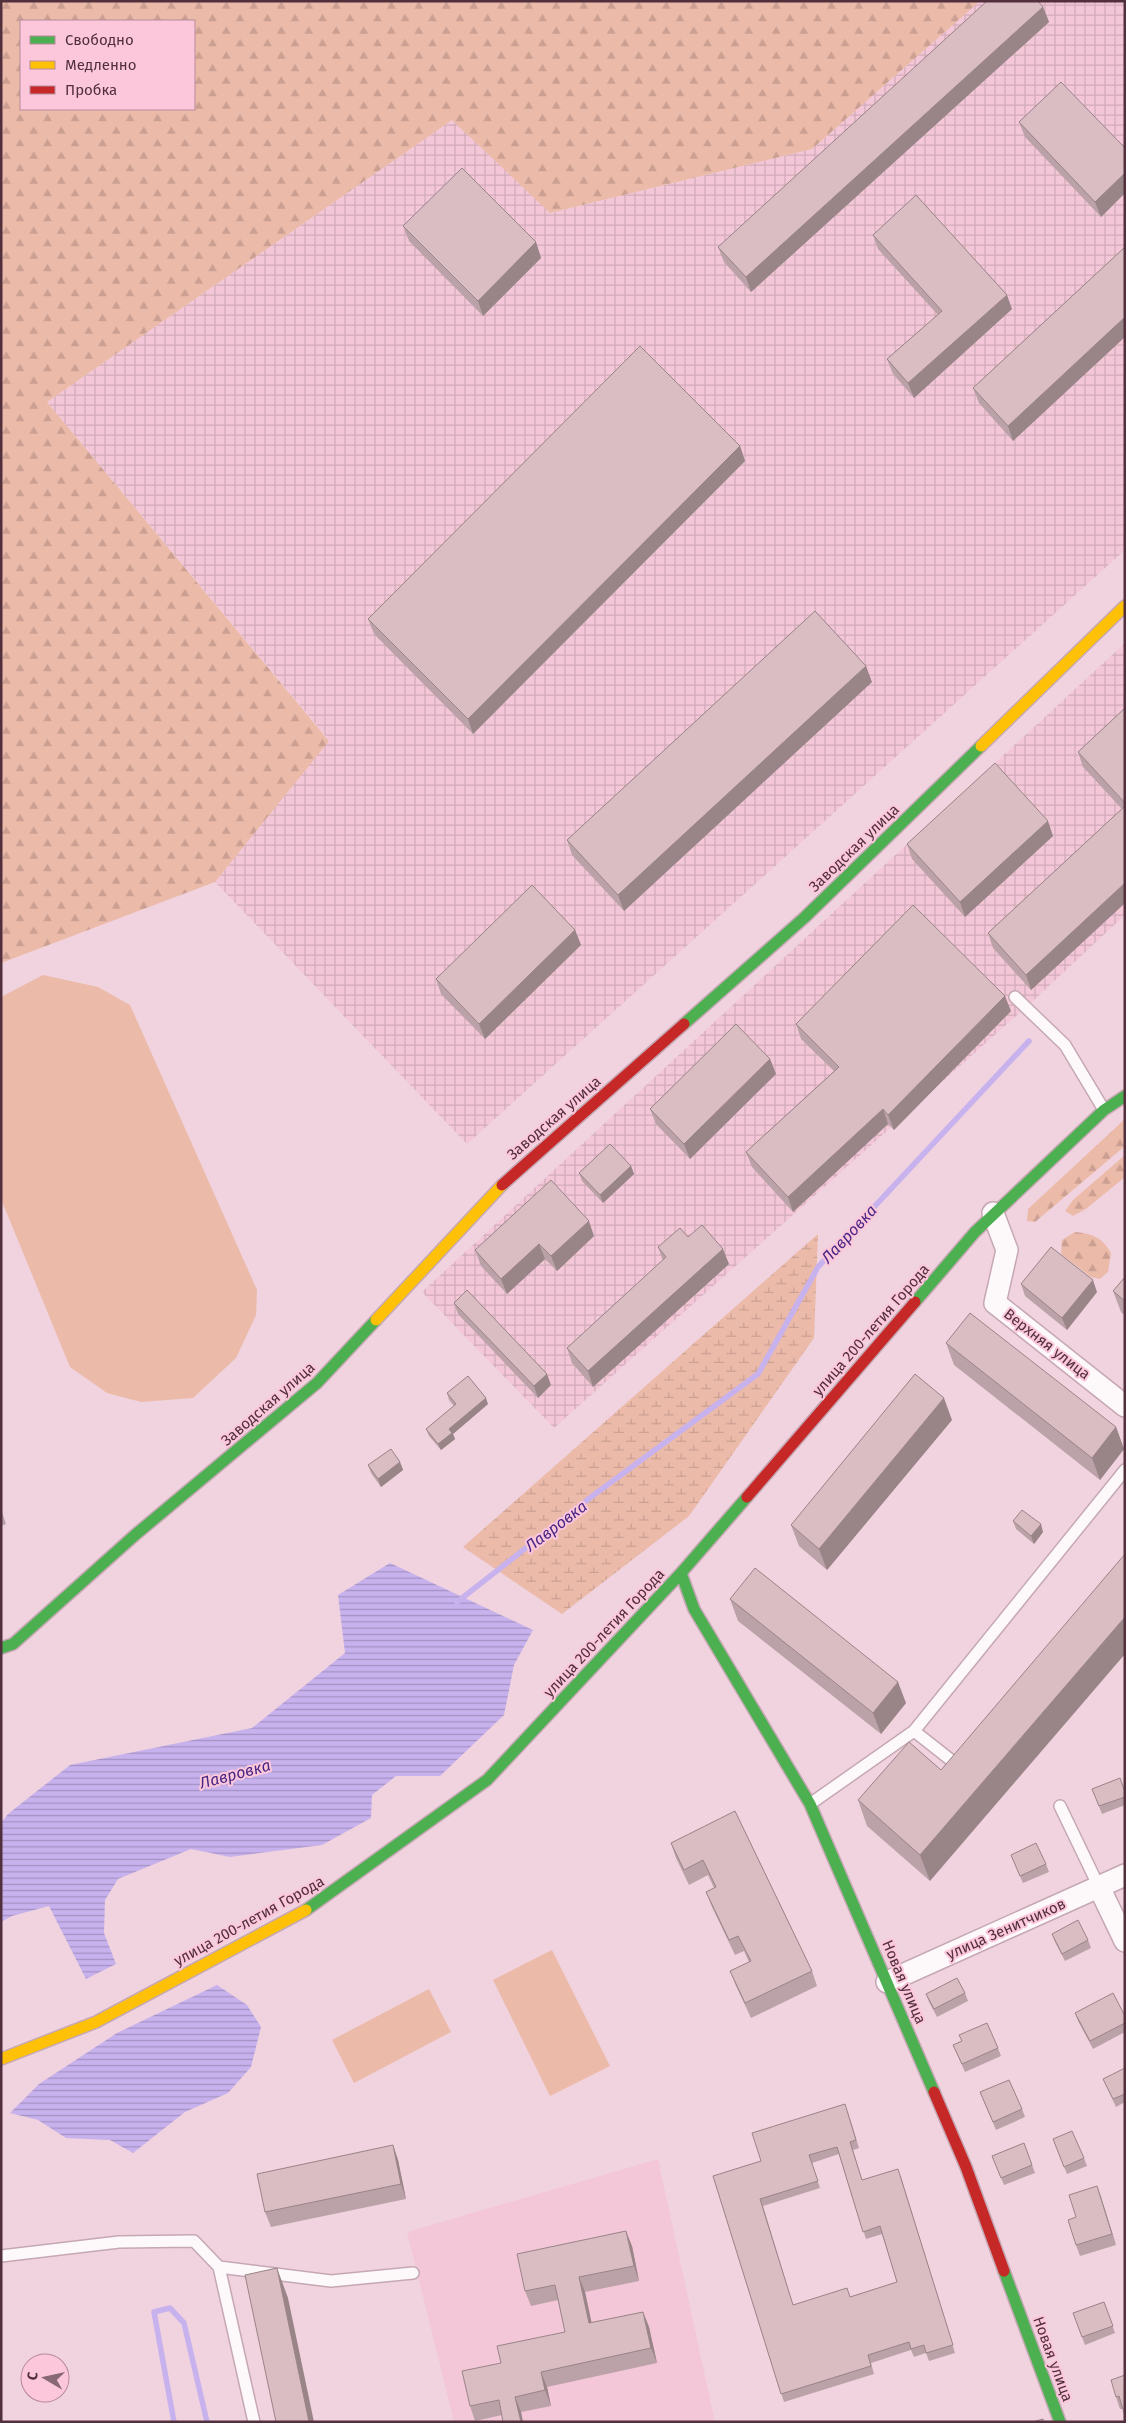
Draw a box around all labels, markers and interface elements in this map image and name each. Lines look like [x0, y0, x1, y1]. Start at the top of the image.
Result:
legend [20, 20, 195, 110]
text: Свободно [65, 31, 134, 49]
text: Медленно [65, 56, 137, 74]
text: Пробка [65, 81, 117, 99]
street label: Заводская улица [805, 800, 903, 896]
street label: Заводская улица [503, 1072, 605, 1164]
water label: Лавровка [817, 1201, 881, 1268]
street label: улица 200-летия Города [809, 1260, 933, 1400]
street label: Верхняя улица [1000, 1305, 1094, 1383]
street label: Заводская улица [217, 1358, 319, 1450]
water label: Лавровка [520, 1497, 591, 1556]
street label: улица 200-летия Города [540, 1565, 668, 1701]
water label: Лавровка [196, 1755, 273, 1793]
street label: улица 200-летия Города [171, 1872, 327, 1970]
street label: улица Зенитчиков [944, 1895, 1068, 1963]
street label: Новая улица [878, 1937, 930, 2027]
street label: Новая улица [1029, 2314, 1077, 2404]
north arrow [20, 2353, 70, 2403]
text: С [24, 2371, 42, 2381]

